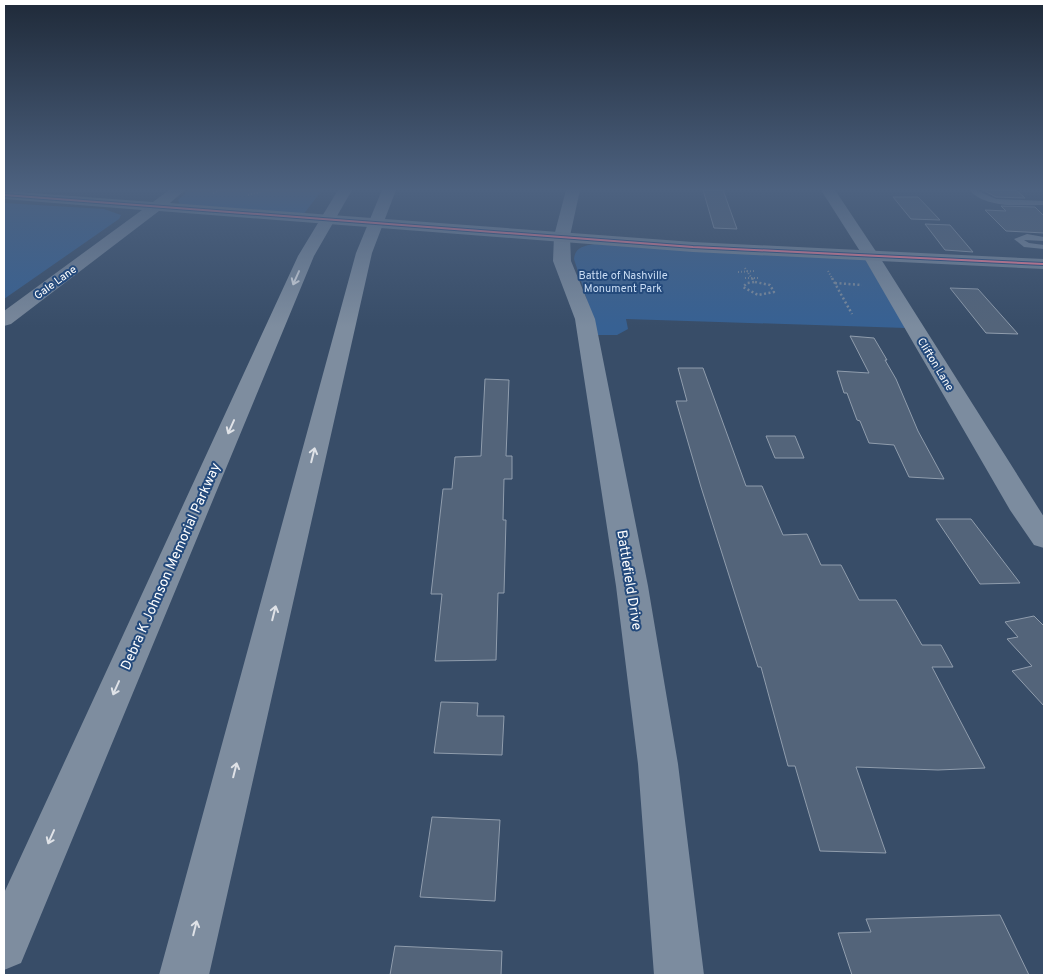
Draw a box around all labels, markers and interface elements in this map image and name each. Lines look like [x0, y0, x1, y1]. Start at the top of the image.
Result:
street label: Gale Lane [32, 263, 80, 303]
park label: Battle of Nashville Monument Park [578, 269, 668, 296]
one-way arrow [290, 270, 300, 285]
street label: Clifton Lane [914, 335, 957, 394]
one-way arrow [225, 419, 235, 434]
one-way arrow [309, 447, 318, 463]
street label: Debra K Johnson Memorial Parkway [118, 460, 225, 673]
street label: Battlefield Drive [612, 529, 645, 632]
one-way arrow [270, 605, 279, 621]
one-way arrow [111, 680, 121, 695]
one-way arrow [231, 763, 240, 779]
one-way arrow [46, 829, 56, 844]
one-way arrow [191, 920, 201, 936]

